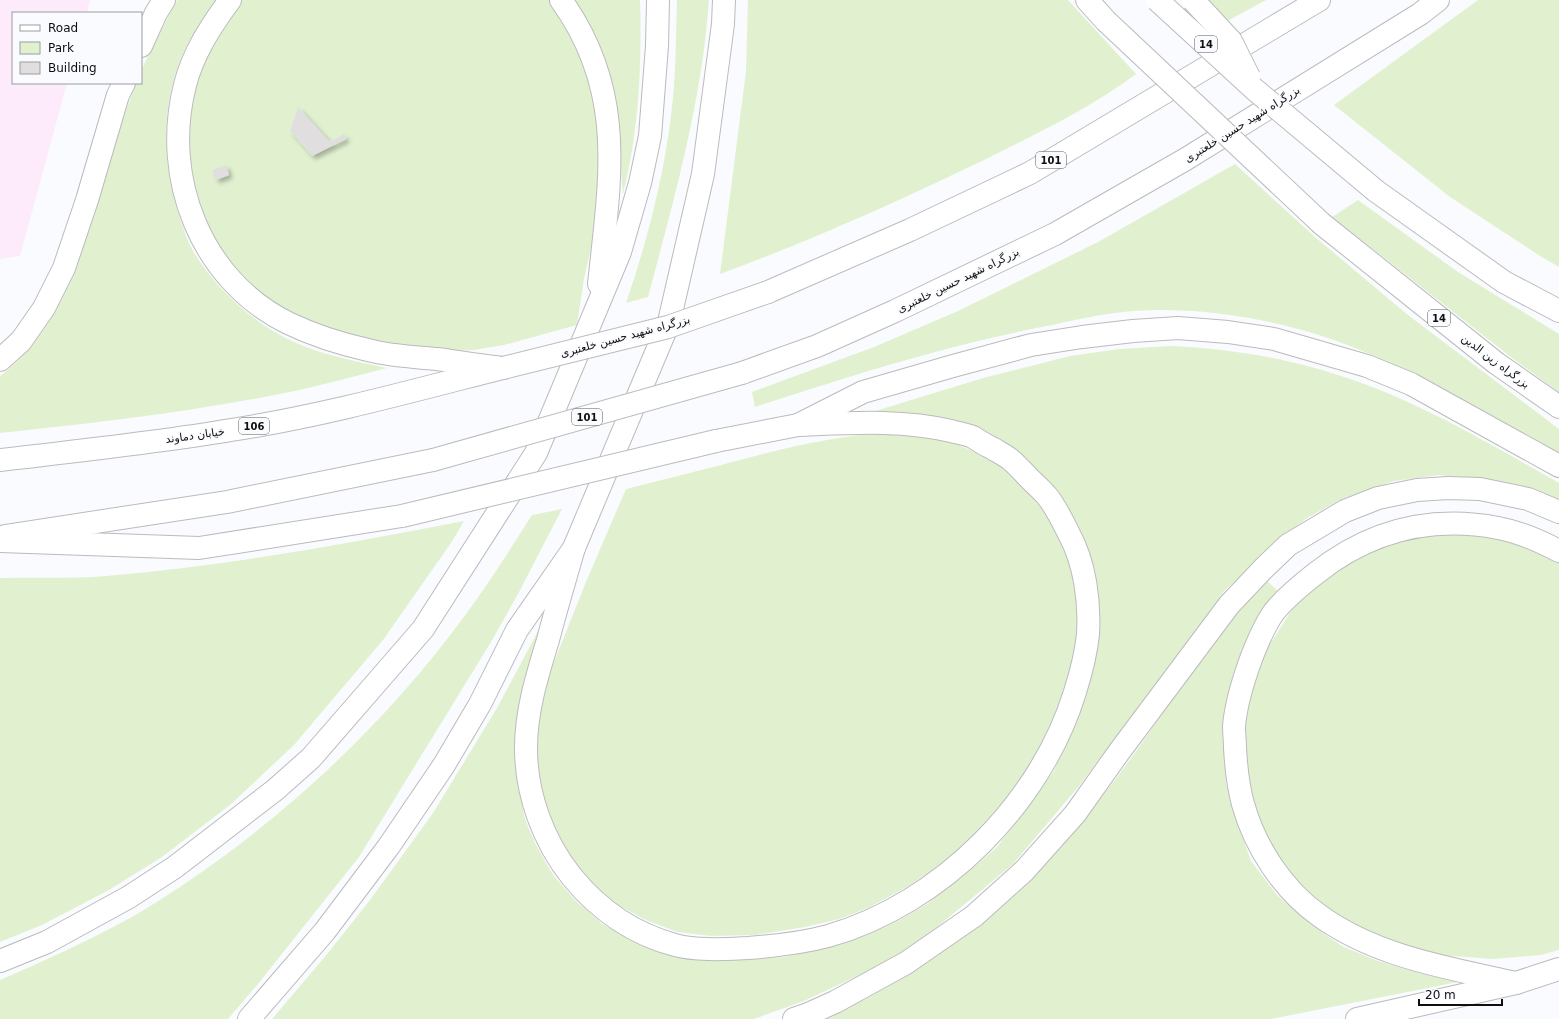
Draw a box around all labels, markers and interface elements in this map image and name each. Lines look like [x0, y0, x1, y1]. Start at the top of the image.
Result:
legend [12, 12, 142, 84]
text: Road [48, 21, 78, 35]
road number: 14 [1195, 36, 1217, 52]
text: Park [48, 41, 74, 55]
text: Building [48, 61, 97, 75]
street label: بزرگراه شهید حسین خلعتبری [1182, 83, 1302, 165]
road number: 101 [1036, 152, 1066, 168]
street label: بزرگراه شهید حسین خلعتبری [895, 245, 1021, 316]
road number: 14 [1428, 310, 1450, 326]
street label: بزرگراه شهید حسین خلعتبری [559, 313, 691, 360]
street label: بزرگراه زین الدین [1459, 332, 1532, 391]
road number: 101 [572, 409, 602, 425]
road number: 106 [239, 418, 269, 434]
street label: خیابان دماوند [165, 425, 226, 446]
scale bar [1419, 981, 1502, 1007]
text: 20 m [1425, 988, 1456, 1002]

